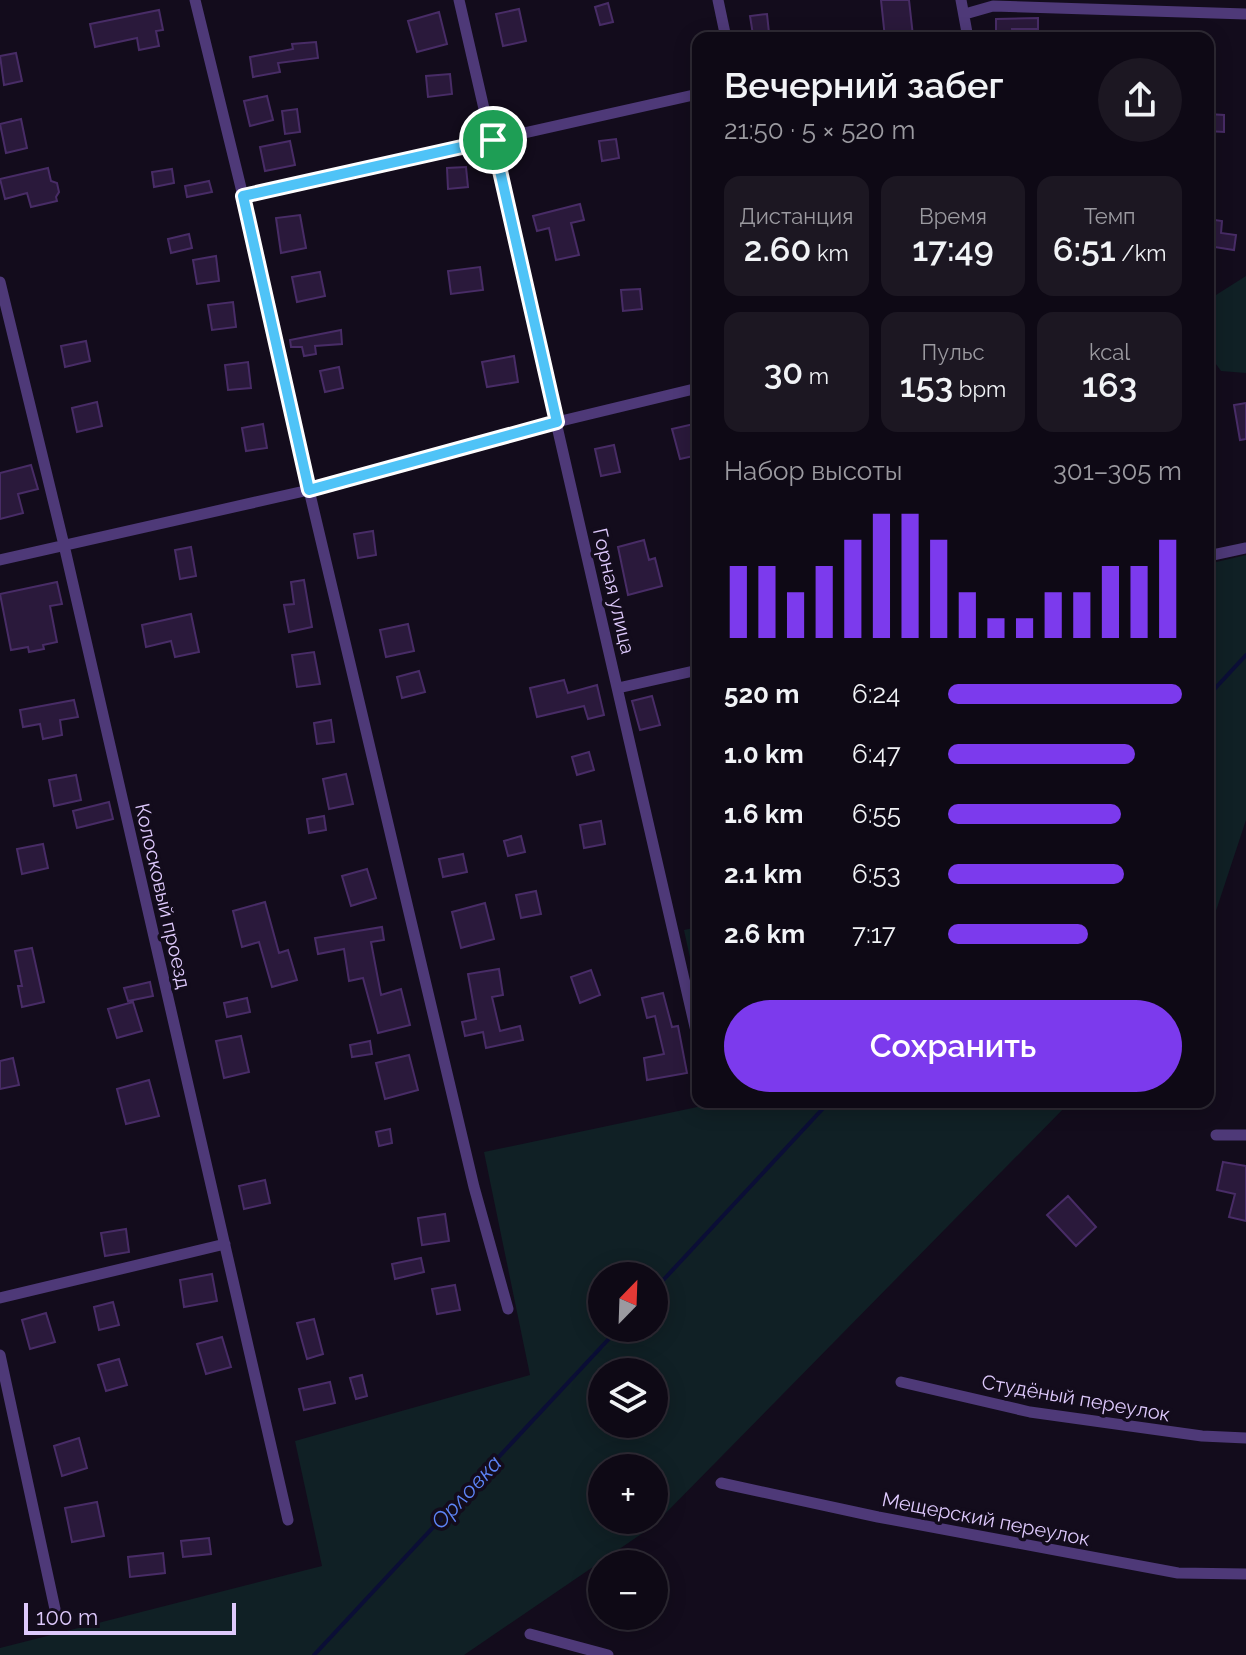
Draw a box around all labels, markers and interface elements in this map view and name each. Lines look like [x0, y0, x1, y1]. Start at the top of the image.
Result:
button: share [1098, 58, 1182, 142]
text: Вечерний забег [724, 64, 1003, 106]
pin [459, 106, 527, 174]
text: 21:50 · 5 × 520 m [724, 115, 915, 145]
icon: arrive [471, 118, 515, 162]
text: Дистанция [739, 203, 853, 229]
text: Время [919, 203, 987, 229]
text: Темп [1084, 203, 1136, 229]
text: 2.60 [744, 229, 811, 269]
text: 17:49 [912, 229, 994, 269]
text: 6:51 [1053, 229, 1116, 269]
text: km [811, 240, 849, 266]
text: /km [1116, 240, 1167, 266]
text: Пульс [922, 339, 984, 365]
text: kcal [1089, 339, 1130, 365]
text: 30 [764, 352, 803, 392]
text: m [803, 363, 829, 389]
text: 153 [900, 365, 953, 405]
text: 163 [1082, 365, 1137, 405]
text: bpm [953, 376, 1006, 402]
text: Набор высоты [724, 456, 902, 486]
text: 301–305 m [1053, 456, 1182, 486]
street label: Горная улица [588, 526, 640, 656]
text: 520 m [724, 679, 799, 709]
text: 6:24 [852, 679, 900, 709]
text: 1.0 km [724, 739, 804, 769]
text: 6:47 [852, 739, 901, 769]
text: 1.6 km [724, 799, 803, 829]
text: 6:55 [852, 799, 901, 829]
street label: Колосковый проезд [130, 801, 196, 991]
text: 2.1 km [724, 859, 802, 889]
text: 6:53 [852, 859, 901, 889]
text: 2.6 km [724, 919, 805, 949]
text: 7:17 [852, 919, 896, 949]
button: Сохранить [724, 1000, 1182, 1092]
north arrow [588, 1262, 668, 1342]
map controls [588, 1262, 668, 1630]
button: layers [588, 1358, 668, 1438]
street label: Студёный переулок [980, 1370, 1172, 1426]
water label: Орловка [425, 1450, 507, 1534]
button: + [588, 1454, 668, 1534]
street label: Мещерский переулок [880, 1487, 1092, 1551]
button: − [588, 1550, 668, 1630]
scale bar [24, 1599, 236, 1635]
text: 100 m [36, 1604, 98, 1630]

